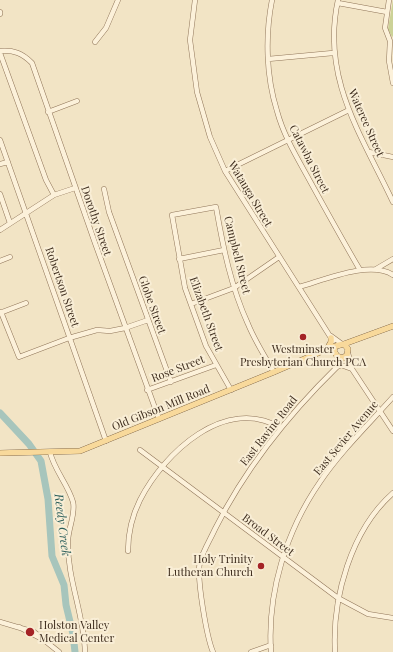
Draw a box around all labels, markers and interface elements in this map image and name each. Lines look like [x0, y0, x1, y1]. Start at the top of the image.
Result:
street label: Wateree Street [345, 87, 387, 159]
street label: Catawba Street [286, 123, 332, 195]
street label: Watauga Street [225, 159, 275, 229]
street label: Dorothy Street [78, 184, 114, 258]
street label: Campbell Street [221, 215, 253, 295]
street label: Robertson Street [42, 245, 82, 329]
street label: Globe Street [135, 274, 169, 336]
street label: Elizabeth Street [186, 275, 226, 353]
marker: Westminster Presbyterian Church PCA [298, 332, 308, 342]
place label: Westminster Presbyterian Church PCA [240, 343, 366, 369]
street label: Rose Street [150, 353, 206, 385]
street label: Old Gibson Mill Road [110, 382, 212, 434]
street label: East Ravine Road [238, 394, 300, 468]
street label: East Sevier Avenue [311, 398, 381, 478]
water label: Reedy Creek [51, 493, 73, 557]
street label: Broad Street [239, 511, 297, 559]
place label: Holy Trinity Lutheran Church [168, 553, 253, 579]
marker: Holy Trinity Lutheran Church [256, 561, 266, 571]
place label: Holston Valley Medical Center [39, 619, 114, 645]
marker: Holston Valley Medical Center [24, 626, 36, 638]

